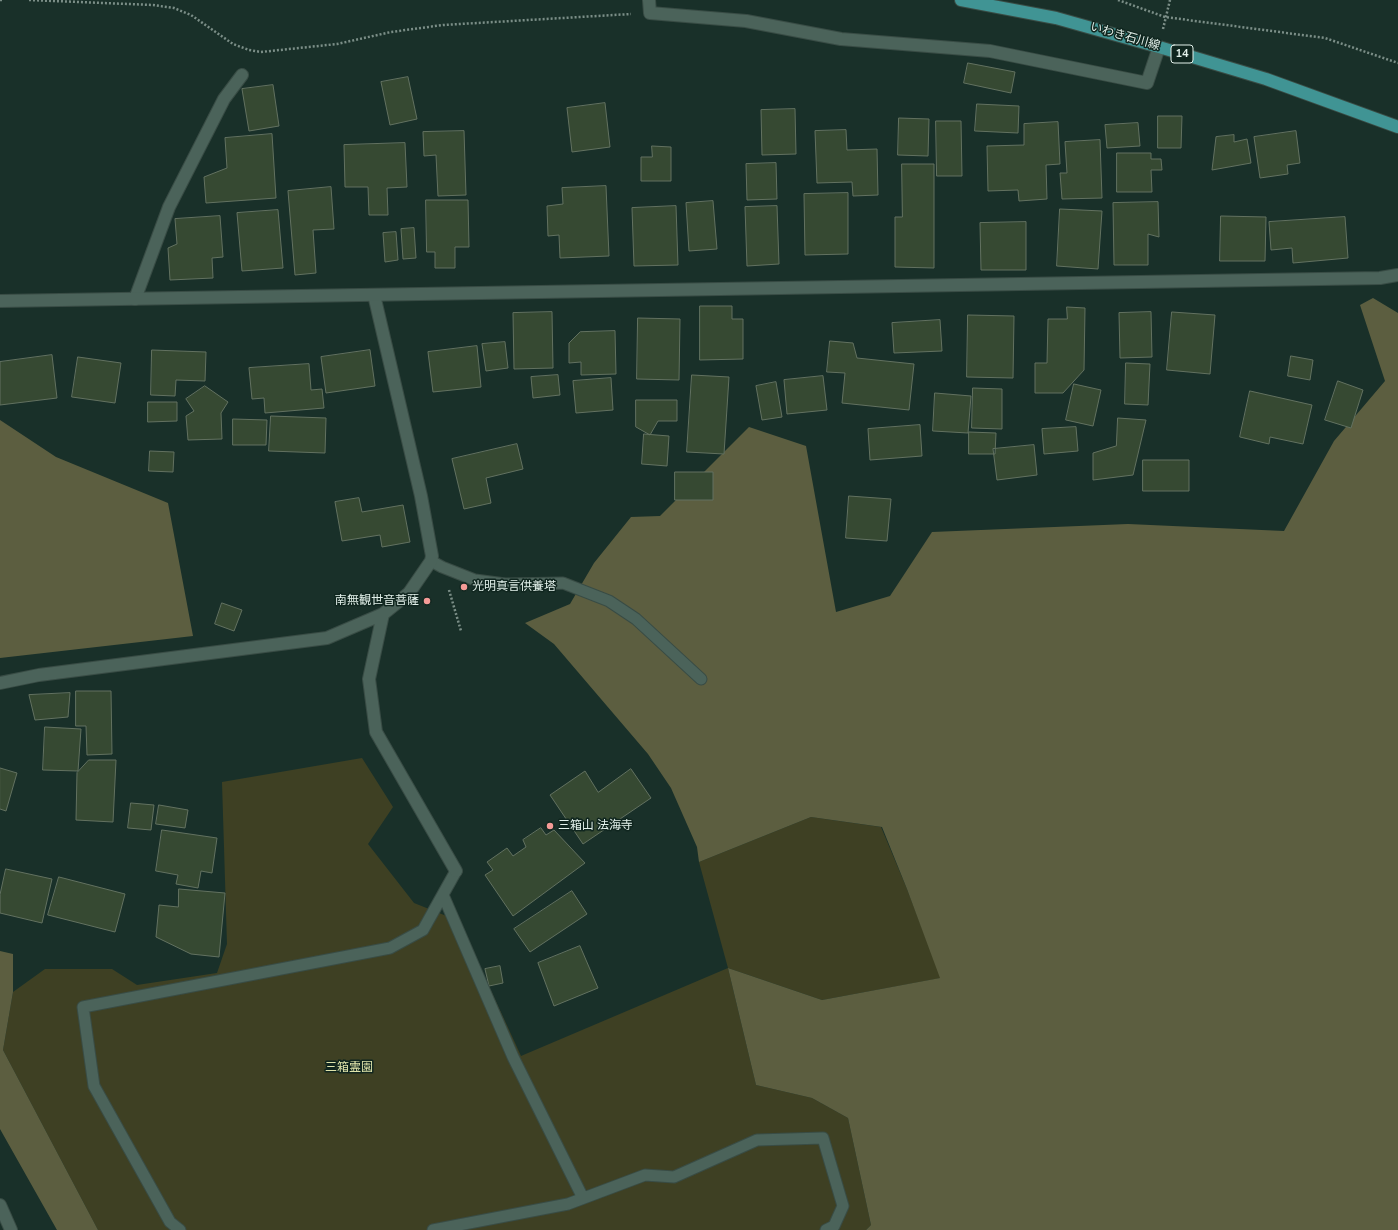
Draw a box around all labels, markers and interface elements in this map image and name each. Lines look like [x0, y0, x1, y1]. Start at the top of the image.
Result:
street label: いわき石川線 [1088, 20, 1162, 54]
road number: 14 [1171, 45, 1193, 63]
place label: 光明真言供養塔 [472, 580, 556, 594]
marker: 光明真言供養塔 [459, 582, 469, 592]
place label: 南無観世音菩薩 [335, 594, 419, 608]
marker: 南無観世音菩薩 [422, 596, 432, 606]
place label: 三箱山 法海寺 [558, 819, 633, 833]
marker: 三箱山 法海寺 [545, 821, 555, 831]
park label: 三箱霊園 [325, 1061, 373, 1075]

